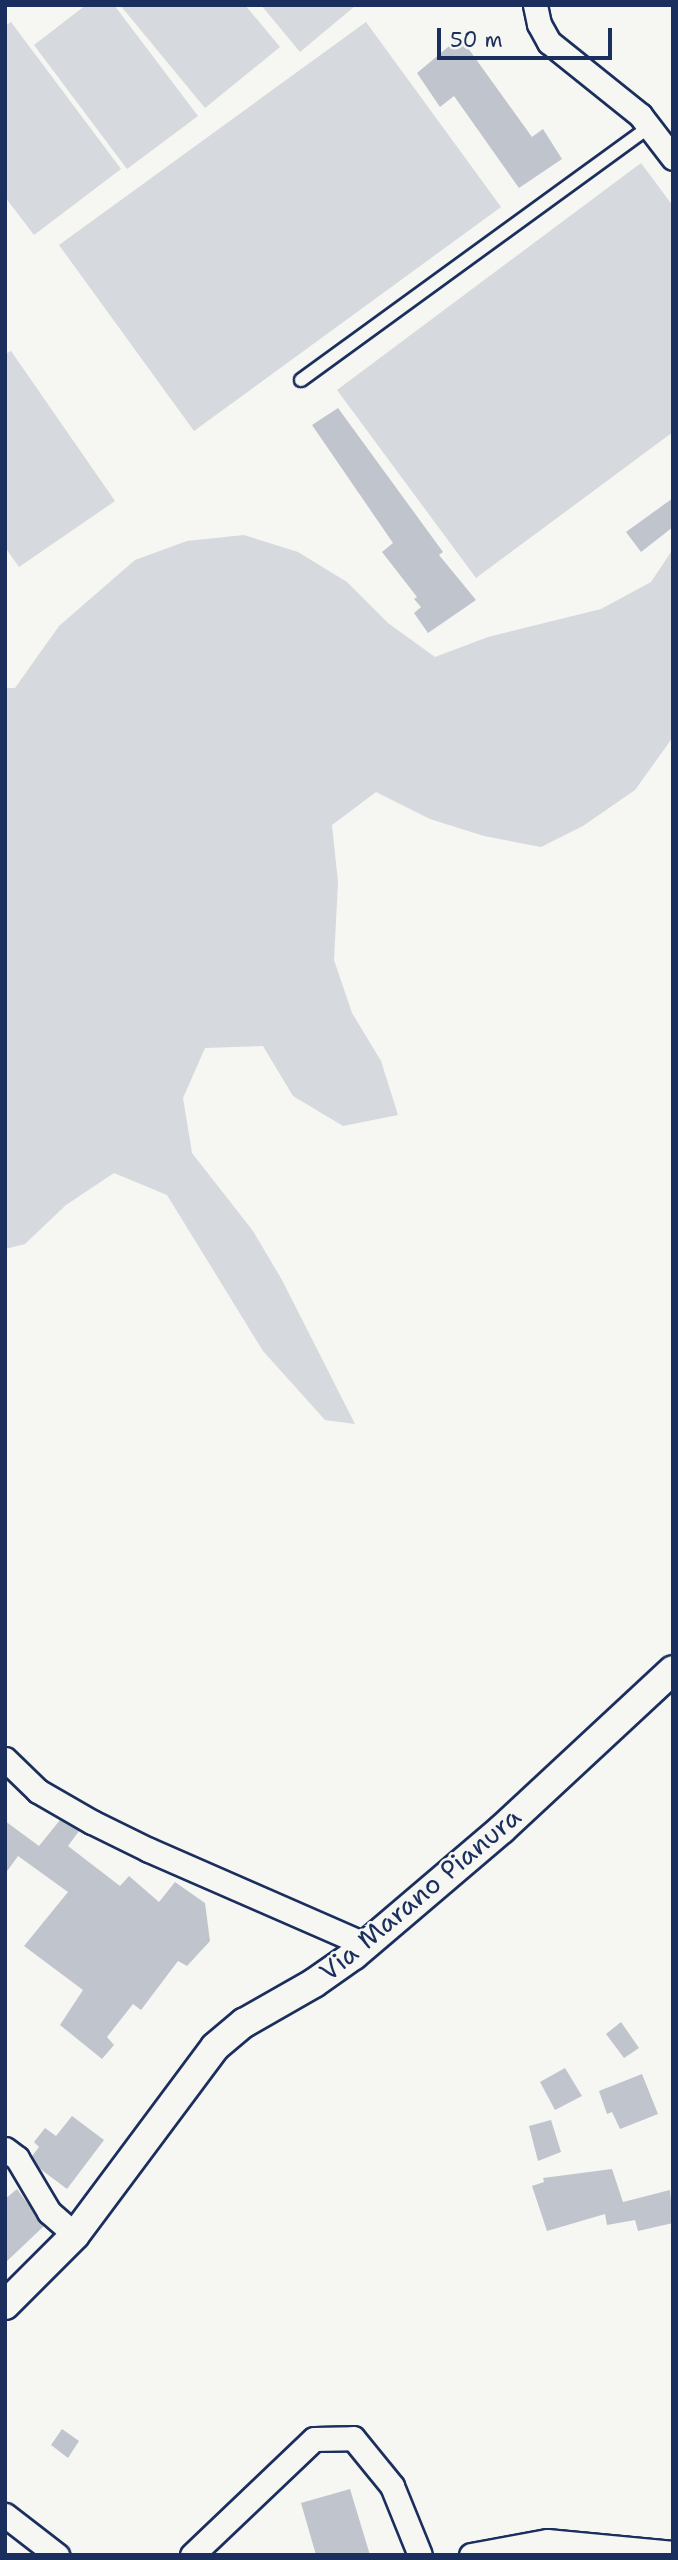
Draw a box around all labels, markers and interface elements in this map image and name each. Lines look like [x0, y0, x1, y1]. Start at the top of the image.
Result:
scale bar [440, 14, 615, 58]
text: 50 m [450, 26, 503, 54]
street label: Via Marano Pianura [313, 1801, 527, 1987]

